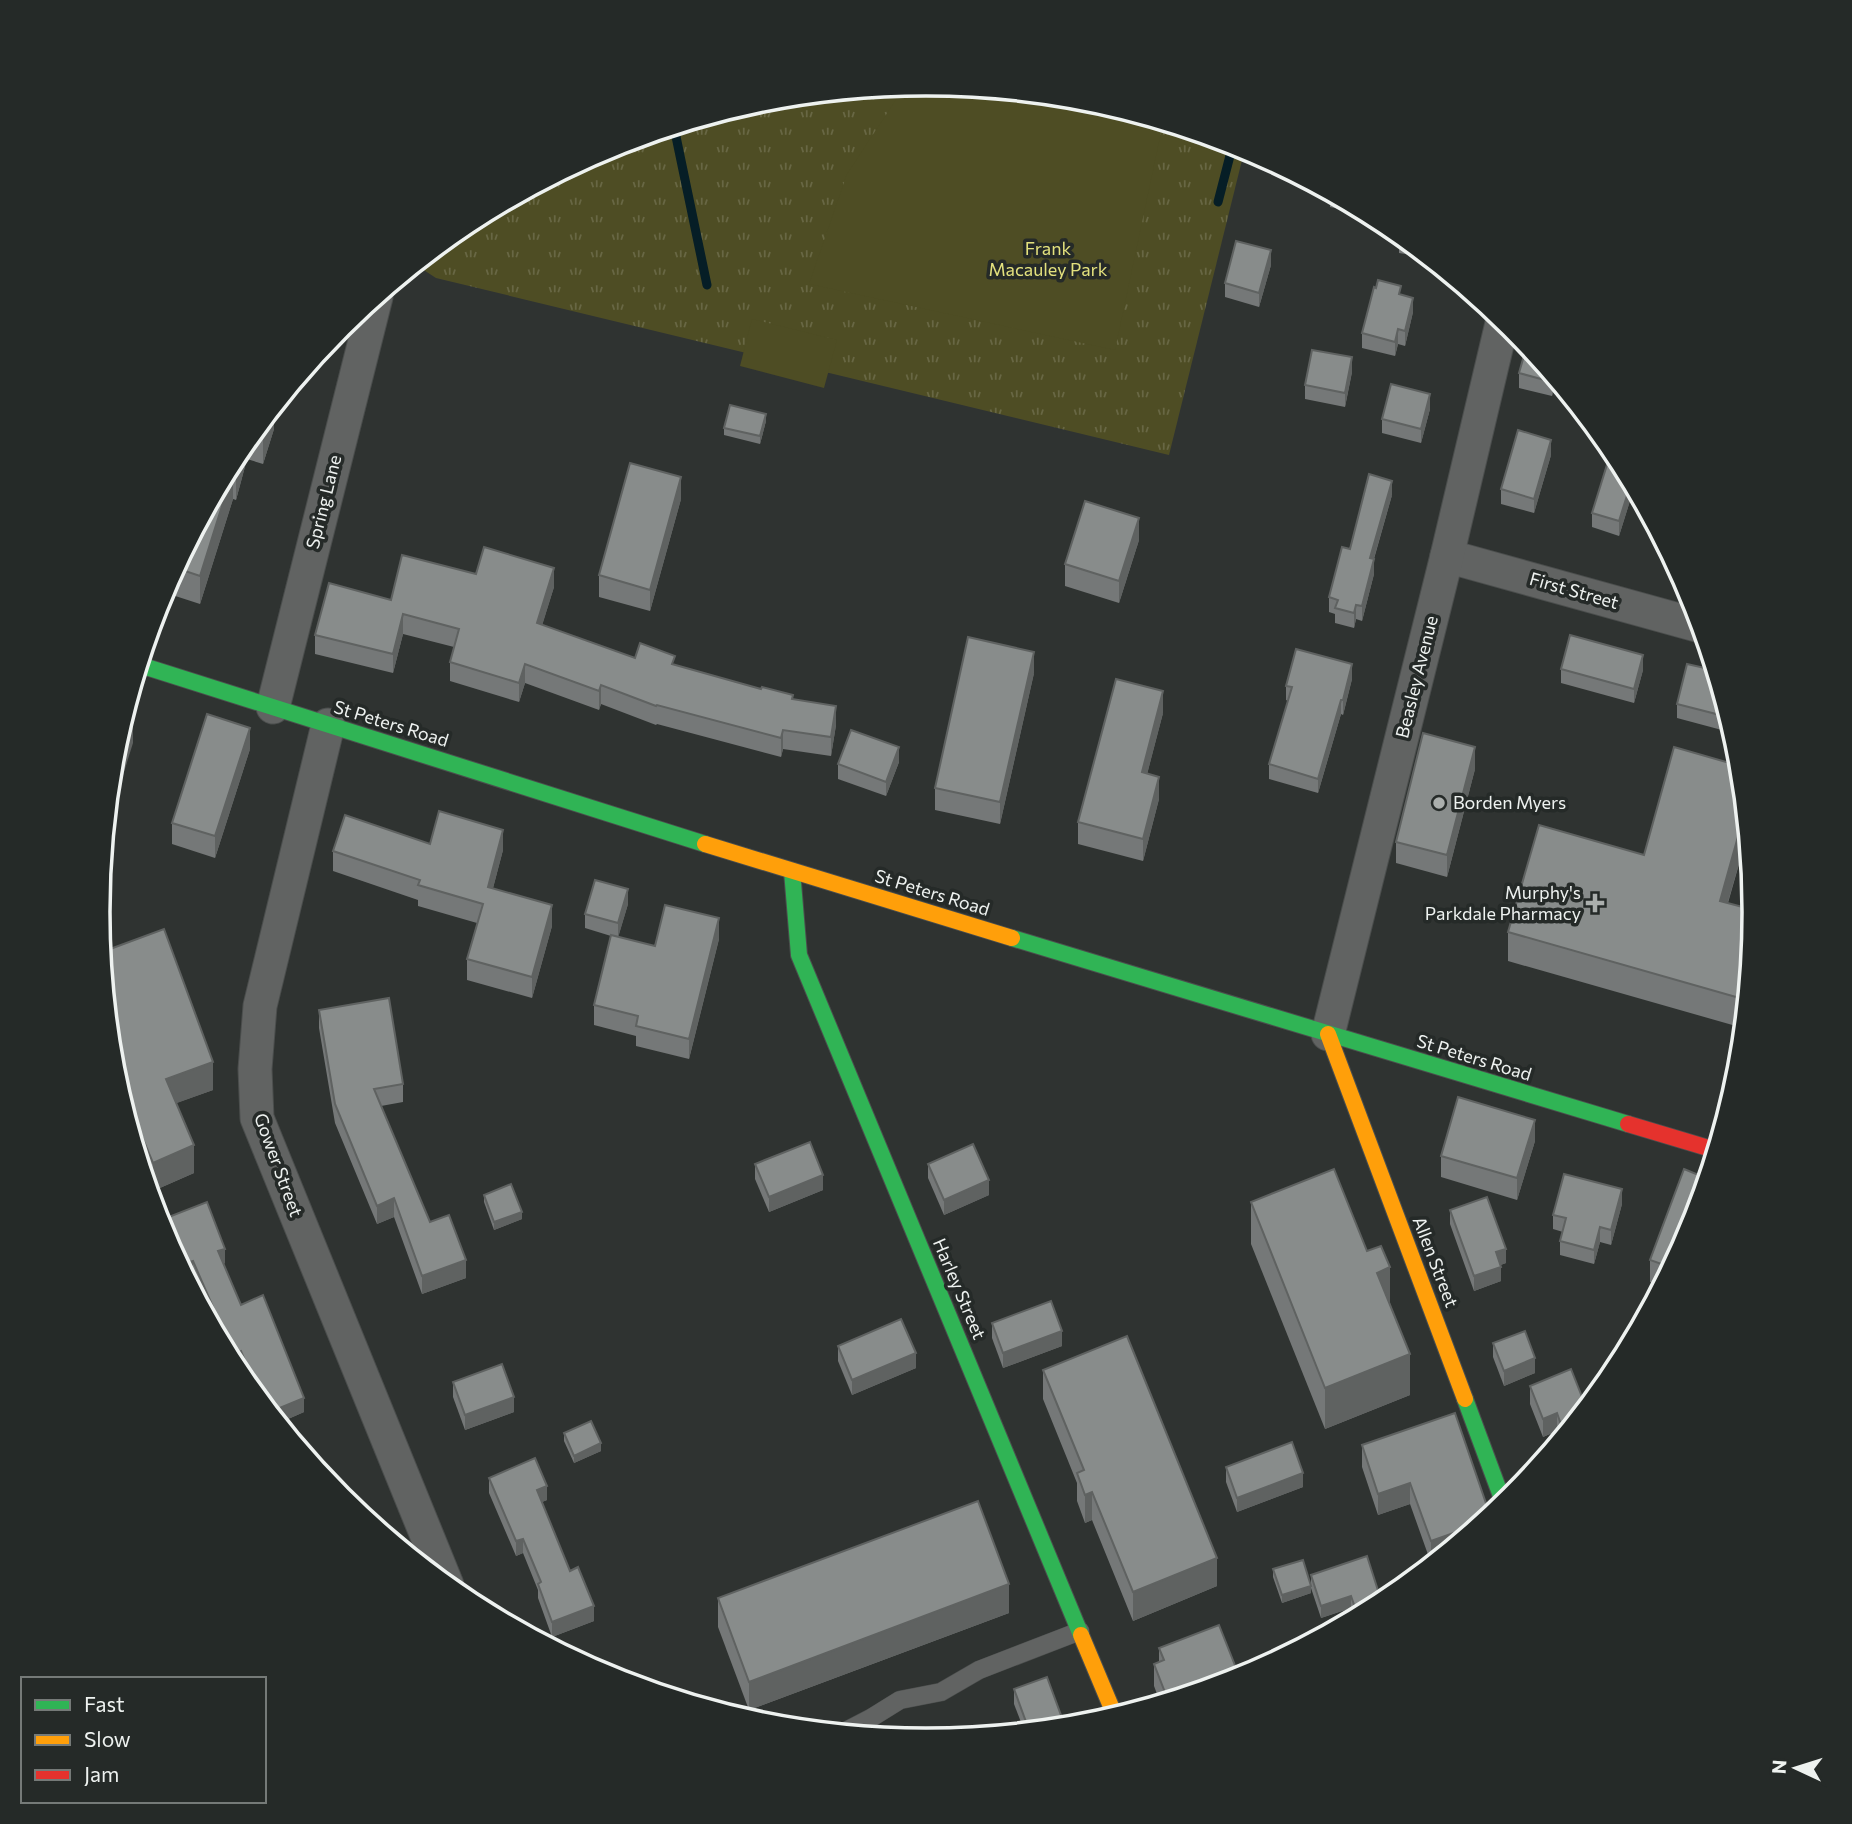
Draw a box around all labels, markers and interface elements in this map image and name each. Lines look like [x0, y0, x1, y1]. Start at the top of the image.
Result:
park label: Frank Macauley Park [988, 237, 1108, 280]
street label: Spring Lane [301, 452, 345, 551]
street label: First Street [1527, 567, 1621, 613]
street label: Beasley Avenue [1390, 613, 1442, 740]
street label: St Peters Road [331, 695, 451, 751]
place label: Borden Myers [1453, 791, 1566, 813]
marker: Borden Myers [1431, 795, 1447, 811]
street label: St Peters Road [872, 864, 992, 920]
place label: Murphy's Parkdale Pharmacy [1425, 881, 1581, 924]
marker: Murphy's Parkdale Pharmacy [1587, 895, 1603, 911]
street label: St Peters Road [1414, 1029, 1534, 1085]
street label: Gower Street [250, 1110, 308, 1220]
street label: Allen Street [1409, 1213, 1463, 1310]
street label: Harley Street [929, 1235, 991, 1342]
legend [21, 1677, 266, 1803]
text: Fast [84, 1691, 125, 1716]
text: Slow [84, 1726, 131, 1751]
north arrow [1761, 1733, 1831, 1803]
text: N [1767, 1759, 1791, 1775]
text: Jam [84, 1761, 119, 1786]

